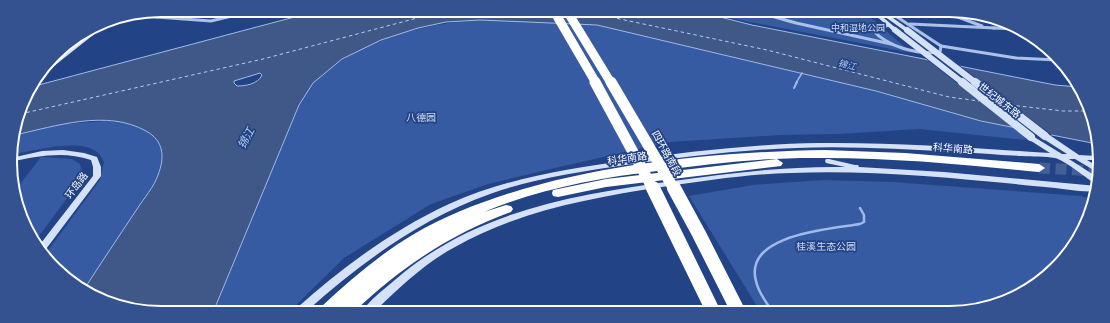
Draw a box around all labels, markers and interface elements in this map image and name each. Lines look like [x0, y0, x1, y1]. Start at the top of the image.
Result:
park label: 中和湿地公园 [831, 23, 885, 34]
water label: 锦江 [837, 58, 858, 73]
street label: 世纪城东路 [975, 81, 1023, 122]
park label: 八德园 [406, 112, 436, 125]
water label: 锦江 [236, 125, 259, 151]
street label: 四环路南段 [648, 129, 683, 179]
street label: 科华南路 [932, 142, 973, 157]
street label: 科华南路 [606, 150, 648, 169]
street label: 环岛路 [63, 170, 91, 202]
park label: 桂溪生态公园 [796, 241, 856, 254]

